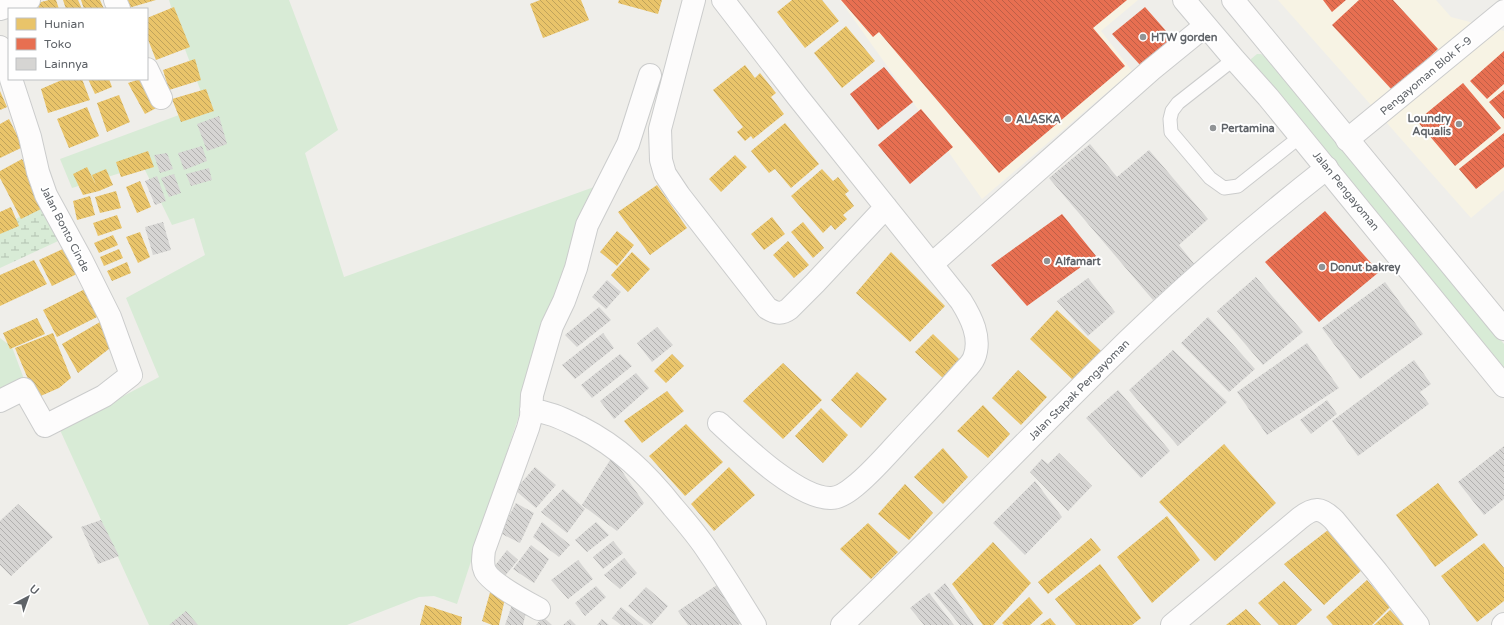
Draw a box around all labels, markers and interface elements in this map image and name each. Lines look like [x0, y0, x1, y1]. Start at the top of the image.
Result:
legend [8, 8, 148, 80]
text: Hunian [44, 17, 85, 31]
place label: HTW gorden [1151, 31, 1218, 45]
marker: HTW gorden [1138, 32, 1148, 42]
street label: Pengayoman Blok F-9 [1378, 34, 1474, 118]
text: Toko [44, 37, 72, 51]
text: Lainnya [44, 57, 88, 71]
place label: Loundry Aqualis [1408, 112, 1452, 139]
place label: ALASKA [1016, 113, 1061, 126]
marker: ALASKA [1003, 114, 1013, 124]
marker: Loundry Aqualis [1454, 119, 1464, 129]
place label: Pertamina [1221, 122, 1275, 135]
marker: Pertamina [1208, 123, 1218, 133]
street label: Jalan Pengayoman [1310, 149, 1382, 233]
street label: Jalan Bonto Cinde [38, 184, 92, 274]
place label: Alfamart [1055, 255, 1102, 268]
marker: Alfamart [1042, 256, 1052, 266]
place label: Donut bakrey [1330, 261, 1400, 275]
marker: Donut bakrey [1317, 262, 1327, 272]
street label: Jalan Stapak Pengayoman [1026, 337, 1132, 443]
north arrow [8, 577, 48, 617]
text: U [27, 582, 42, 597]

